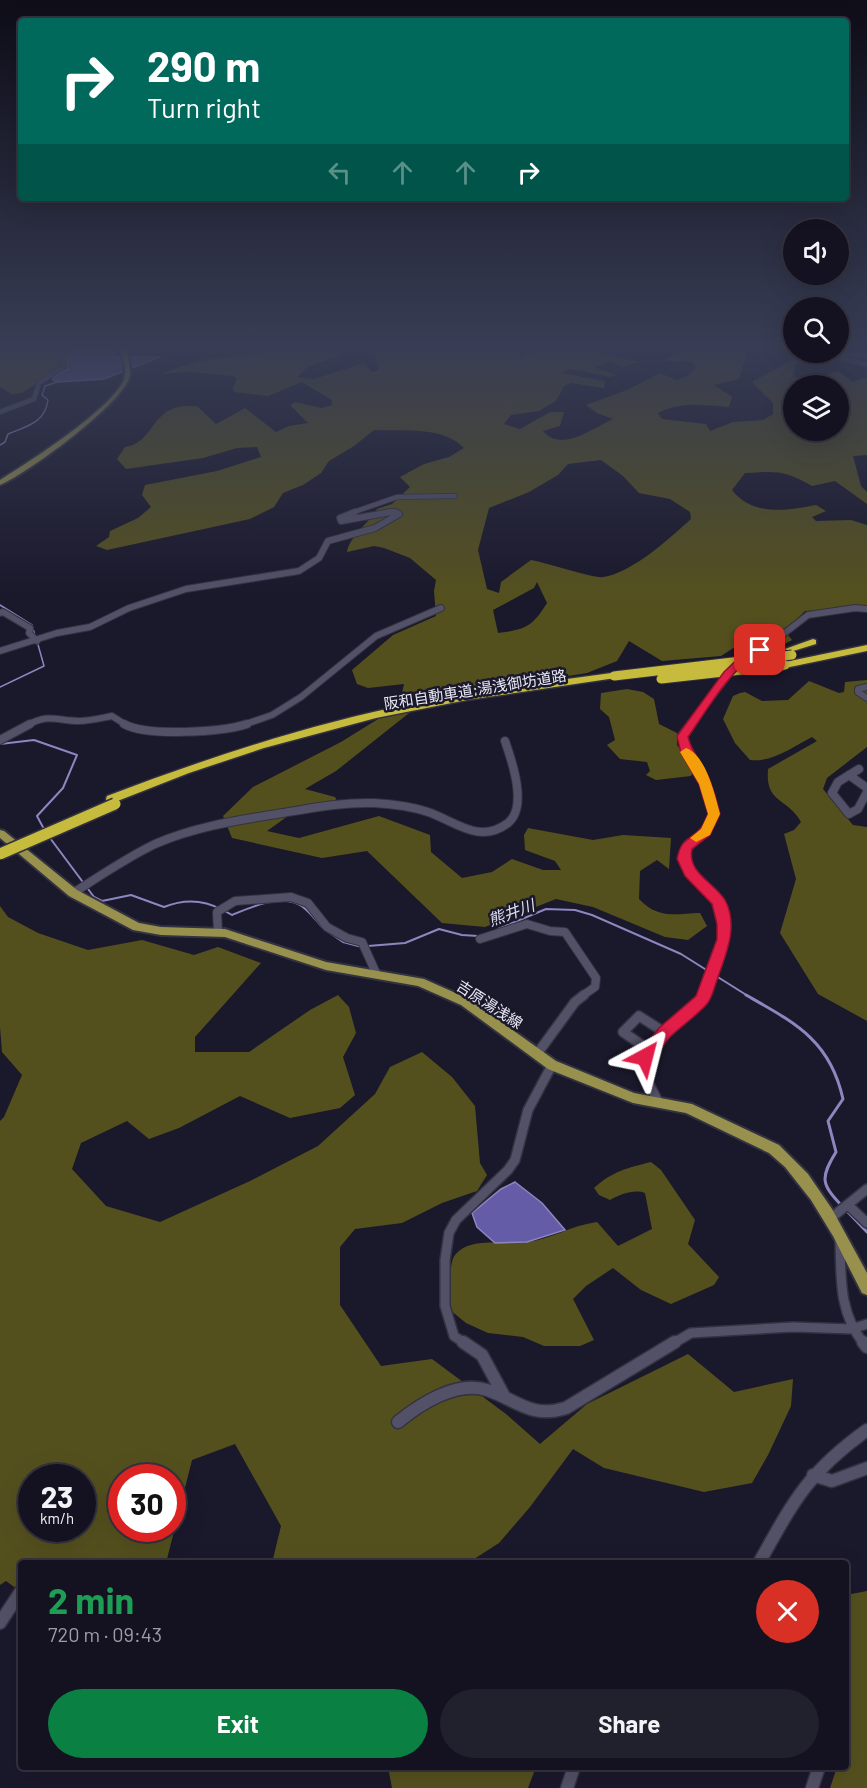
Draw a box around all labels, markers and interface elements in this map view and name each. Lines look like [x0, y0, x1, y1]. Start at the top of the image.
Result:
text: 290 m [147, 40, 260, 90]
icon: right [48, 42, 126, 120]
text: Turn right [147, 91, 261, 123]
icon: left [323, 156, 356, 189]
icon: ahead [386, 156, 419, 189]
icon: ahead [449, 156, 482, 189]
icon: right [512, 156, 545, 189]
map controls [783, 219, 849, 441]
button: sound [783, 219, 849, 285]
button: search [783, 297, 849, 363]
button: layers [783, 375, 849, 441]
pin [734, 624, 785, 675]
icon: arrive [743, 633, 776, 666]
street label: 阪和自動車道;湯浅御坊道路 [382, 666, 568, 712]
water label: 熊井川 [485, 894, 539, 929]
street label: 吉原湯浅線 [454, 976, 526, 1032]
position arrow [613, 1025, 677, 1089]
speed limit sign: 30 [108, 1464, 186, 1542]
text: 23 [41, 1478, 73, 1514]
text: km/h [40, 1509, 74, 1527]
text: 2 min [48, 1578, 134, 1621]
button: close [756, 1580, 819, 1643]
text: 720 m · 09:43 [48, 1622, 162, 1646]
button: Exit [48, 1689, 428, 1758]
button: Share [440, 1689, 819, 1758]

